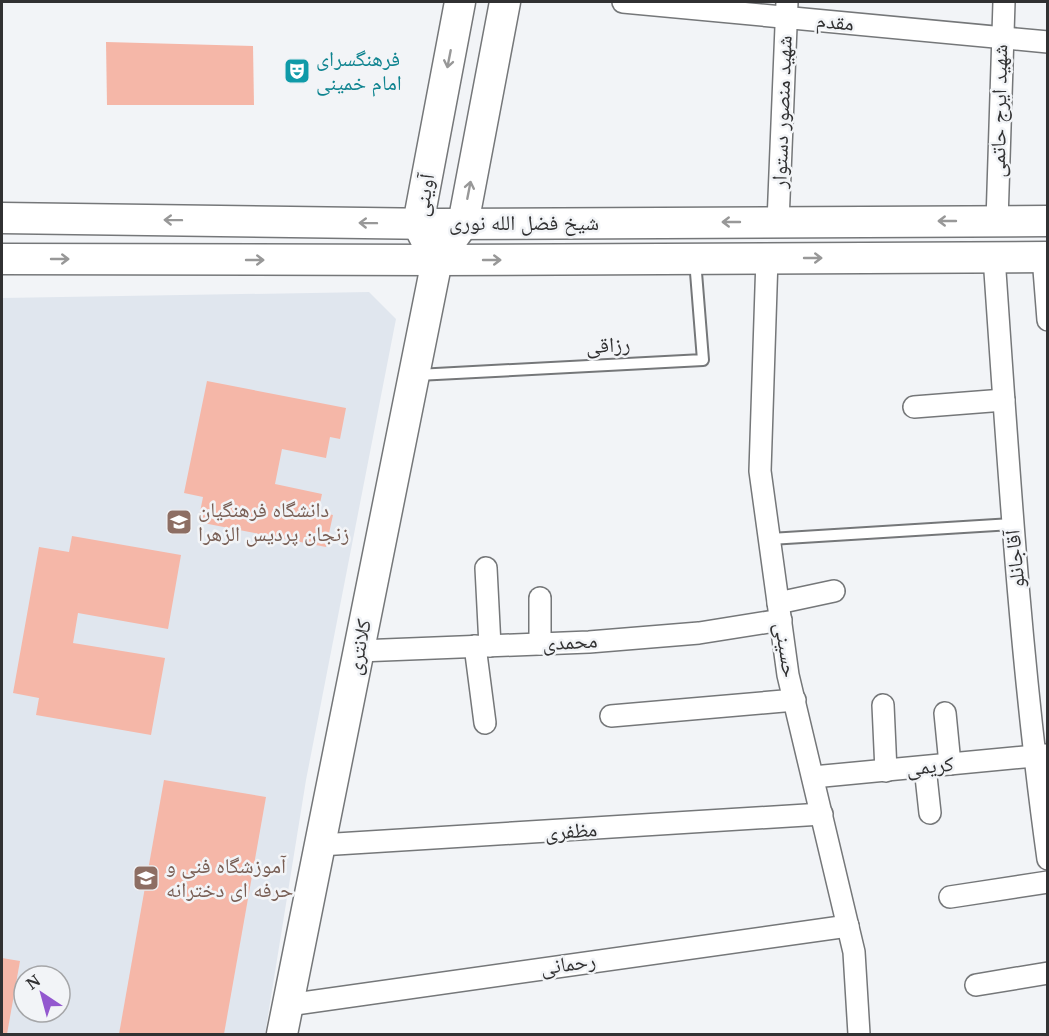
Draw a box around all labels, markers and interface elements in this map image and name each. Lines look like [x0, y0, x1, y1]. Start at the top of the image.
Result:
street label: مقدم [815, 5, 855, 38]
street label: شهید منصور دستوار [764, 35, 798, 190]
place label: فرهنگسرای امام خمینی [316, 44, 402, 97]
street label: شهید ایرج حاتمی [983, 44, 1013, 178]
one-way arrow [443, 49, 454, 68]
theatre icon: فرهنگسرای امام خمینی [282, 56, 312, 86]
street label: آوینی [406, 171, 440, 218]
one-way arrow [464, 181, 475, 200]
street label: شیخ فضل الله نوری [449, 208, 599, 236]
one-way arrow [164, 215, 184, 226]
one-way arrow [938, 215, 958, 227]
one-way arrow [722, 216, 742, 228]
one-way arrow [359, 217, 379, 229]
one-way arrow [802, 252, 822, 264]
one-way arrow [49, 253, 69, 265]
one-way arrow [244, 254, 264, 266]
one-way arrow [481, 254, 501, 266]
street label: رزاقی [585, 329, 631, 359]
place label: دانشگاه فرهنگیان زنجان پردیس الزهرا [198, 495, 349, 547]
school or university icon: دانشگاه فرهنگیان زنجان پردیس الزهرا [164, 507, 194, 537]
street label: آقاجانلو [997, 528, 1031, 589]
street label: کلانتری [339, 616, 377, 677]
street label: حسینی [769, 620, 805, 679]
street label: محمدی [542, 626, 598, 656]
street label: کریمی [905, 749, 955, 781]
street label: مظفری [544, 814, 598, 846]
place label: آموزشگاه فنی و حرفه ای دخترانه [166, 851, 293, 903]
school or university icon: آموزشگاه فنی و حرفه ای دخترانه [131, 863, 161, 893]
street label: رحمانی [538, 945, 597, 981]
north arrow [12, 964, 72, 1024]
text: N [22, 969, 45, 994]

